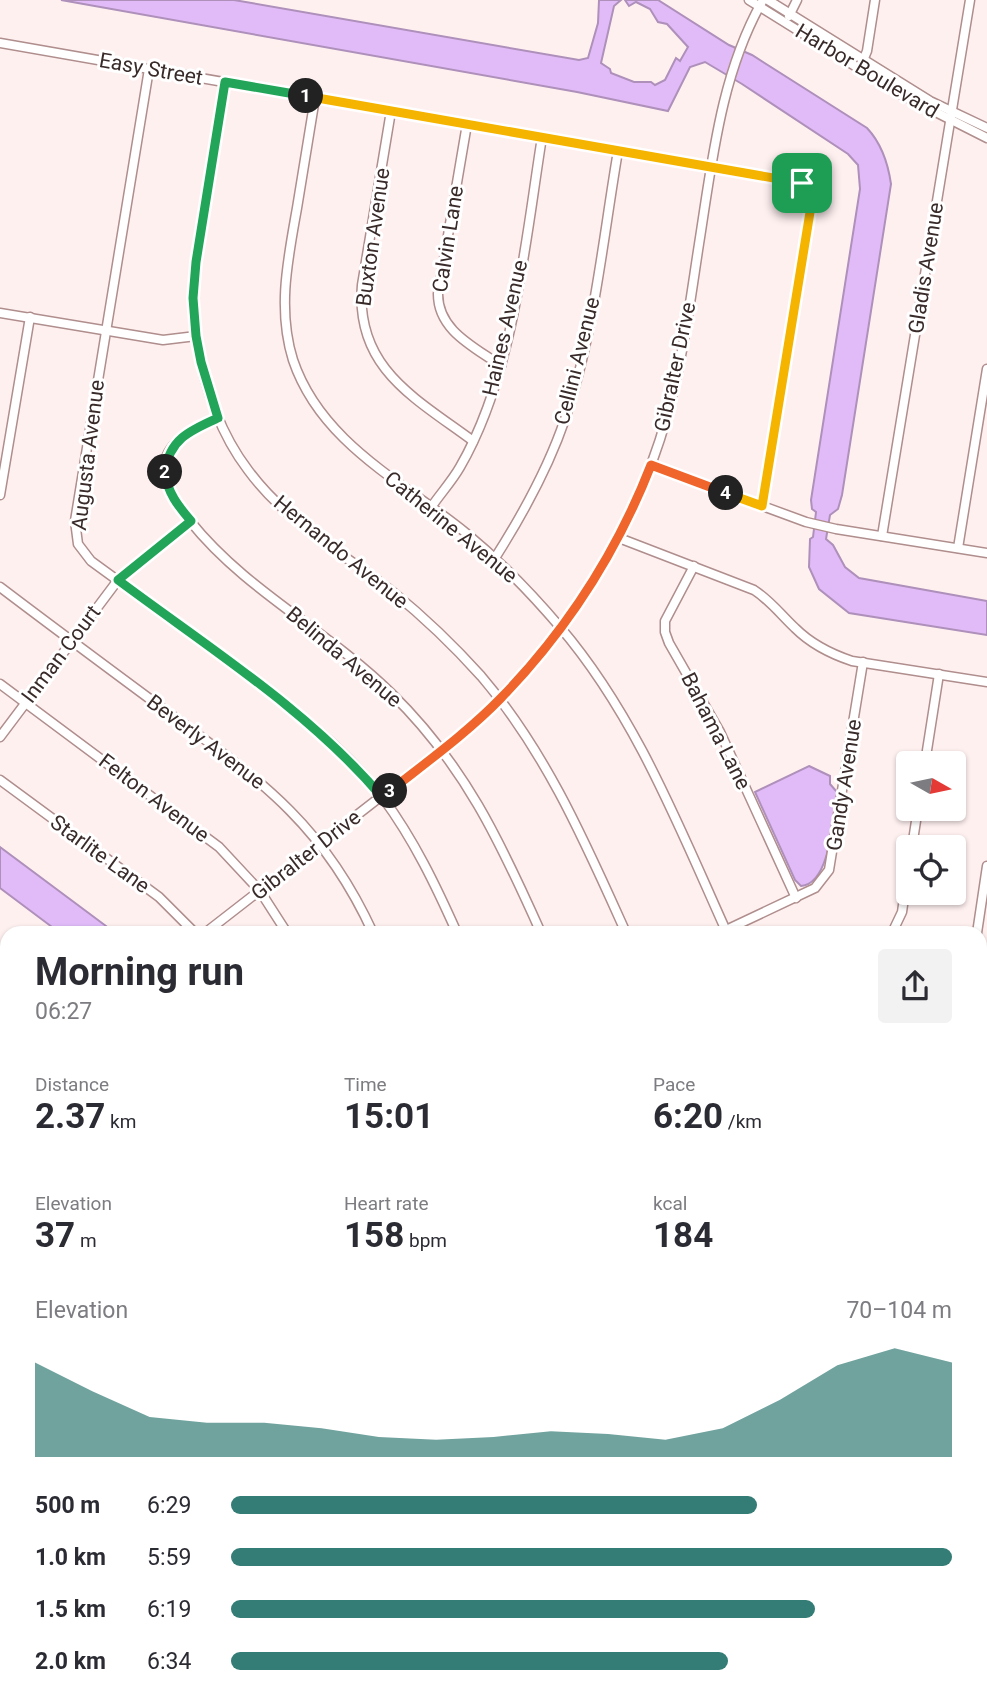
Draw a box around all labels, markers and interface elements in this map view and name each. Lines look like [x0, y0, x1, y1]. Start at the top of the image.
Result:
street label: Harbor Boulevard [791, 19, 943, 123]
street label: Easy Street [97, 48, 205, 90]
pin: 1 [288, 78, 324, 114]
text: 1 [300, 84, 311, 107]
pin [772, 153, 832, 213]
icon: arrive [783, 164, 821, 202]
street label: Buxton Avenue [351, 166, 395, 308]
street label: Calvin Lane [428, 184, 468, 294]
street label: Gladis Avenue [904, 201, 948, 335]
street label: Haines Avenue [478, 258, 532, 398]
street label: Cellini Avenue [550, 295, 604, 427]
street label: Gibralter Drive [650, 300, 700, 434]
street label: Augusta Avenue [67, 378, 109, 532]
pin: 2 [148, 454, 182, 490]
text: 2 [159, 460, 170, 483]
street label: Catherine Avenue [380, 466, 522, 588]
pin: 4 [708, 476, 744, 510]
text: 4 [720, 481, 731, 504]
street label: Hernando Avenue [269, 491, 413, 613]
street label: Inman Court [17, 600, 105, 707]
street label: Belinda Avenue [281, 602, 407, 712]
street label: Bahama Lane [676, 669, 756, 793]
street label: Beverly Avenue [142, 690, 270, 794]
street label: Gandy Avenue [822, 717, 866, 853]
street label: Felton Avenue [94, 749, 214, 847]
north arrow [896, 751, 966, 821]
map controls [896, 751, 966, 905]
pin: 3 [372, 774, 408, 808]
text: 3 [384, 779, 395, 802]
street label: Gibralter Drive [247, 805, 365, 905]
street label: Starlite Lane [46, 810, 154, 898]
button: locate [896, 835, 966, 905]
button: share [878, 949, 952, 1023]
text: Morning run [35, 950, 244, 994]
text: 06:27 [35, 998, 92, 1025]
text: Distance [35, 1073, 109, 1096]
text: Time [344, 1073, 387, 1096]
text: Pace [653, 1073, 695, 1096]
text: 2.37 [35, 1096, 105, 1137]
text: 15:01 [344, 1096, 434, 1137]
text: 6:20 [653, 1096, 723, 1137]
text: km [105, 1110, 136, 1133]
text: /km [723, 1110, 762, 1133]
text: Elevation [35, 1192, 112, 1215]
text: Heart rate [344, 1192, 429, 1215]
text: kcal [653, 1192, 687, 1215]
text: 37 [35, 1215, 75, 1256]
text: 158 [344, 1215, 404, 1256]
text: 184 [653, 1215, 713, 1256]
text: m [75, 1229, 97, 1252]
text: bpm [404, 1229, 447, 1252]
text: Elevation [35, 1297, 128, 1324]
text: 70–104 m [846, 1297, 952, 1324]
text: 500 m [35, 1492, 100, 1519]
text: 6:29 [147, 1492, 191, 1519]
text: 1.0 km [35, 1544, 106, 1571]
text: 5:59 [147, 1544, 191, 1571]
text: 1.5 km [35, 1596, 106, 1623]
text: 6:19 [147, 1596, 191, 1623]
text: 2.0 km [35, 1648, 106, 1675]
text: 6:34 [147, 1648, 191, 1675]

